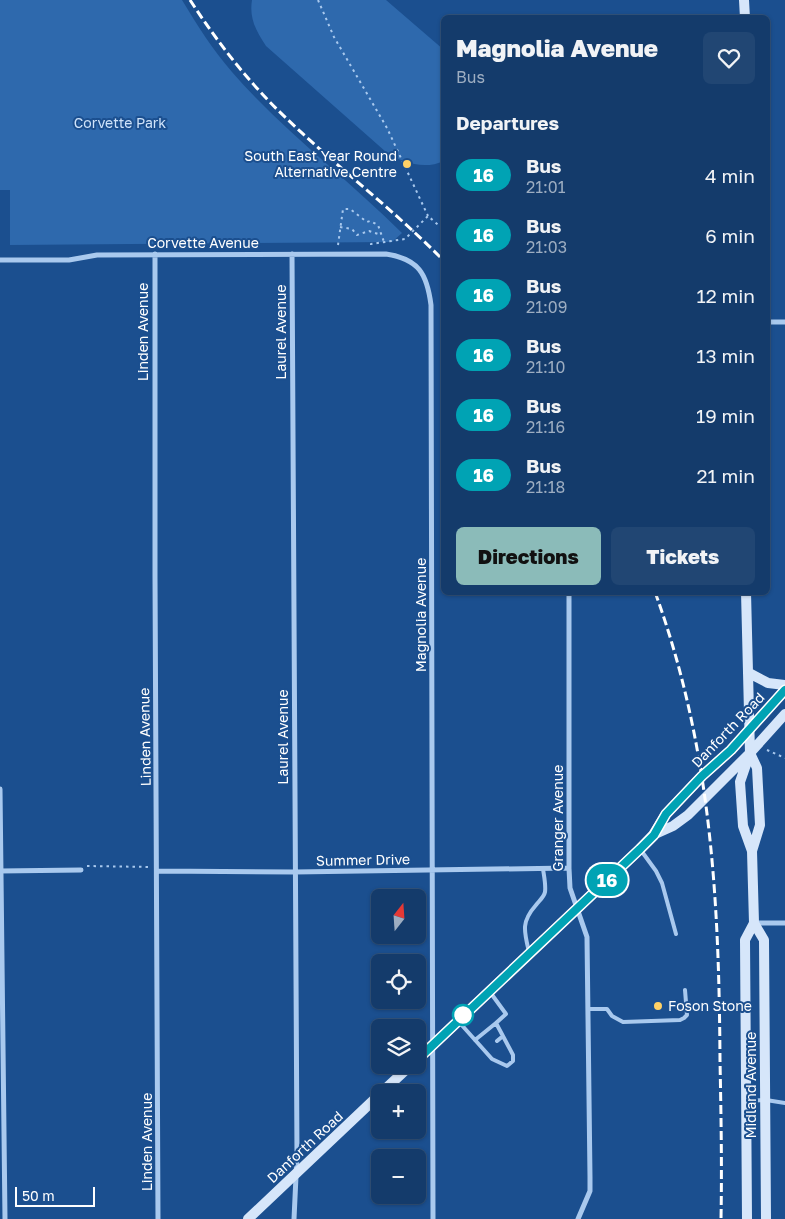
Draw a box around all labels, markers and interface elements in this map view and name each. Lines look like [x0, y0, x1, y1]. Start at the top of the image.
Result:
button: heart [703, 32, 755, 84]
text: Magnolia Avenue [456, 33, 658, 62]
text: Bus [456, 67, 485, 87]
text: Departures [456, 111, 559, 134]
park label: Corvette Park [74, 114, 166, 131]
place label: South East Year Round Alternative Centre [244, 147, 397, 180]
text: Bus [526, 154, 561, 177]
marker: South East Year Round Alternative Centre [401, 158, 413, 170]
text: 16 [473, 164, 494, 186]
text: 4 min [705, 164, 755, 187]
text: 21:01 [526, 177, 566, 197]
text: Bus [526, 214, 561, 237]
text: 16 [473, 224, 494, 246]
text: 6 min [705, 224, 755, 247]
street label: Corvette Avenue [147, 234, 259, 251]
text: 21:03 [526, 237, 567, 257]
text: Bus [526, 274, 561, 297]
street label: Linden Avenue [134, 283, 151, 381]
street label: Laurel Avenue [272, 284, 289, 380]
text: 16 [473, 284, 494, 306]
text: 12 min [696, 284, 755, 307]
text: 21:09 [526, 297, 567, 317]
text: Bus [526, 334, 561, 357]
text: 16 [473, 344, 494, 366]
text: 13 min [696, 344, 755, 367]
text: 21:10 [526, 357, 566, 377]
text: Bus [526, 394, 561, 417]
text: 16 [473, 404, 494, 426]
text: 19 min [696, 404, 755, 427]
text: 21:16 [526, 417, 565, 437]
text: Bus [526, 454, 561, 477]
text: 16 [473, 464, 494, 486]
text: 21 min [696, 464, 755, 487]
text: 21:18 [526, 477, 565, 497]
button: Directions [456, 527, 601, 585]
button: Tickets [611, 527, 755, 585]
street label: Magnolia Avenue [412, 558, 429, 672]
street label: Linden Avenue [135, 688, 154, 786]
street label: Laurel Avenue [274, 689, 291, 785]
street label: Danforth Road [688, 689, 768, 771]
street label: Granger Avenue [549, 765, 566, 871]
street label: Summer Drive [316, 850, 410, 869]
line badge: 16 [584, 864, 630, 896]
text: 16 [597, 869, 617, 891]
north arrow [371, 889, 426, 944]
map controls [371, 889, 426, 1204]
button: locate [371, 954, 426, 1009]
place label: Foson Stone [668, 997, 752, 1014]
marker: Foson Stone [652, 1000, 664, 1012]
unlabelled marker [452, 1004, 474, 1026]
button: layers [371, 1019, 426, 1074]
street label: Midland Avenue [742, 1032, 759, 1138]
button: + [371, 1084, 426, 1139]
street label: Linden Avenue [138, 1093, 155, 1191]
street label: Danforth Road [263, 1107, 346, 1186]
button: − [371, 1149, 426, 1204]
scale bar [15, 1184, 95, 1207]
text: 50 m [22, 1187, 55, 1204]

